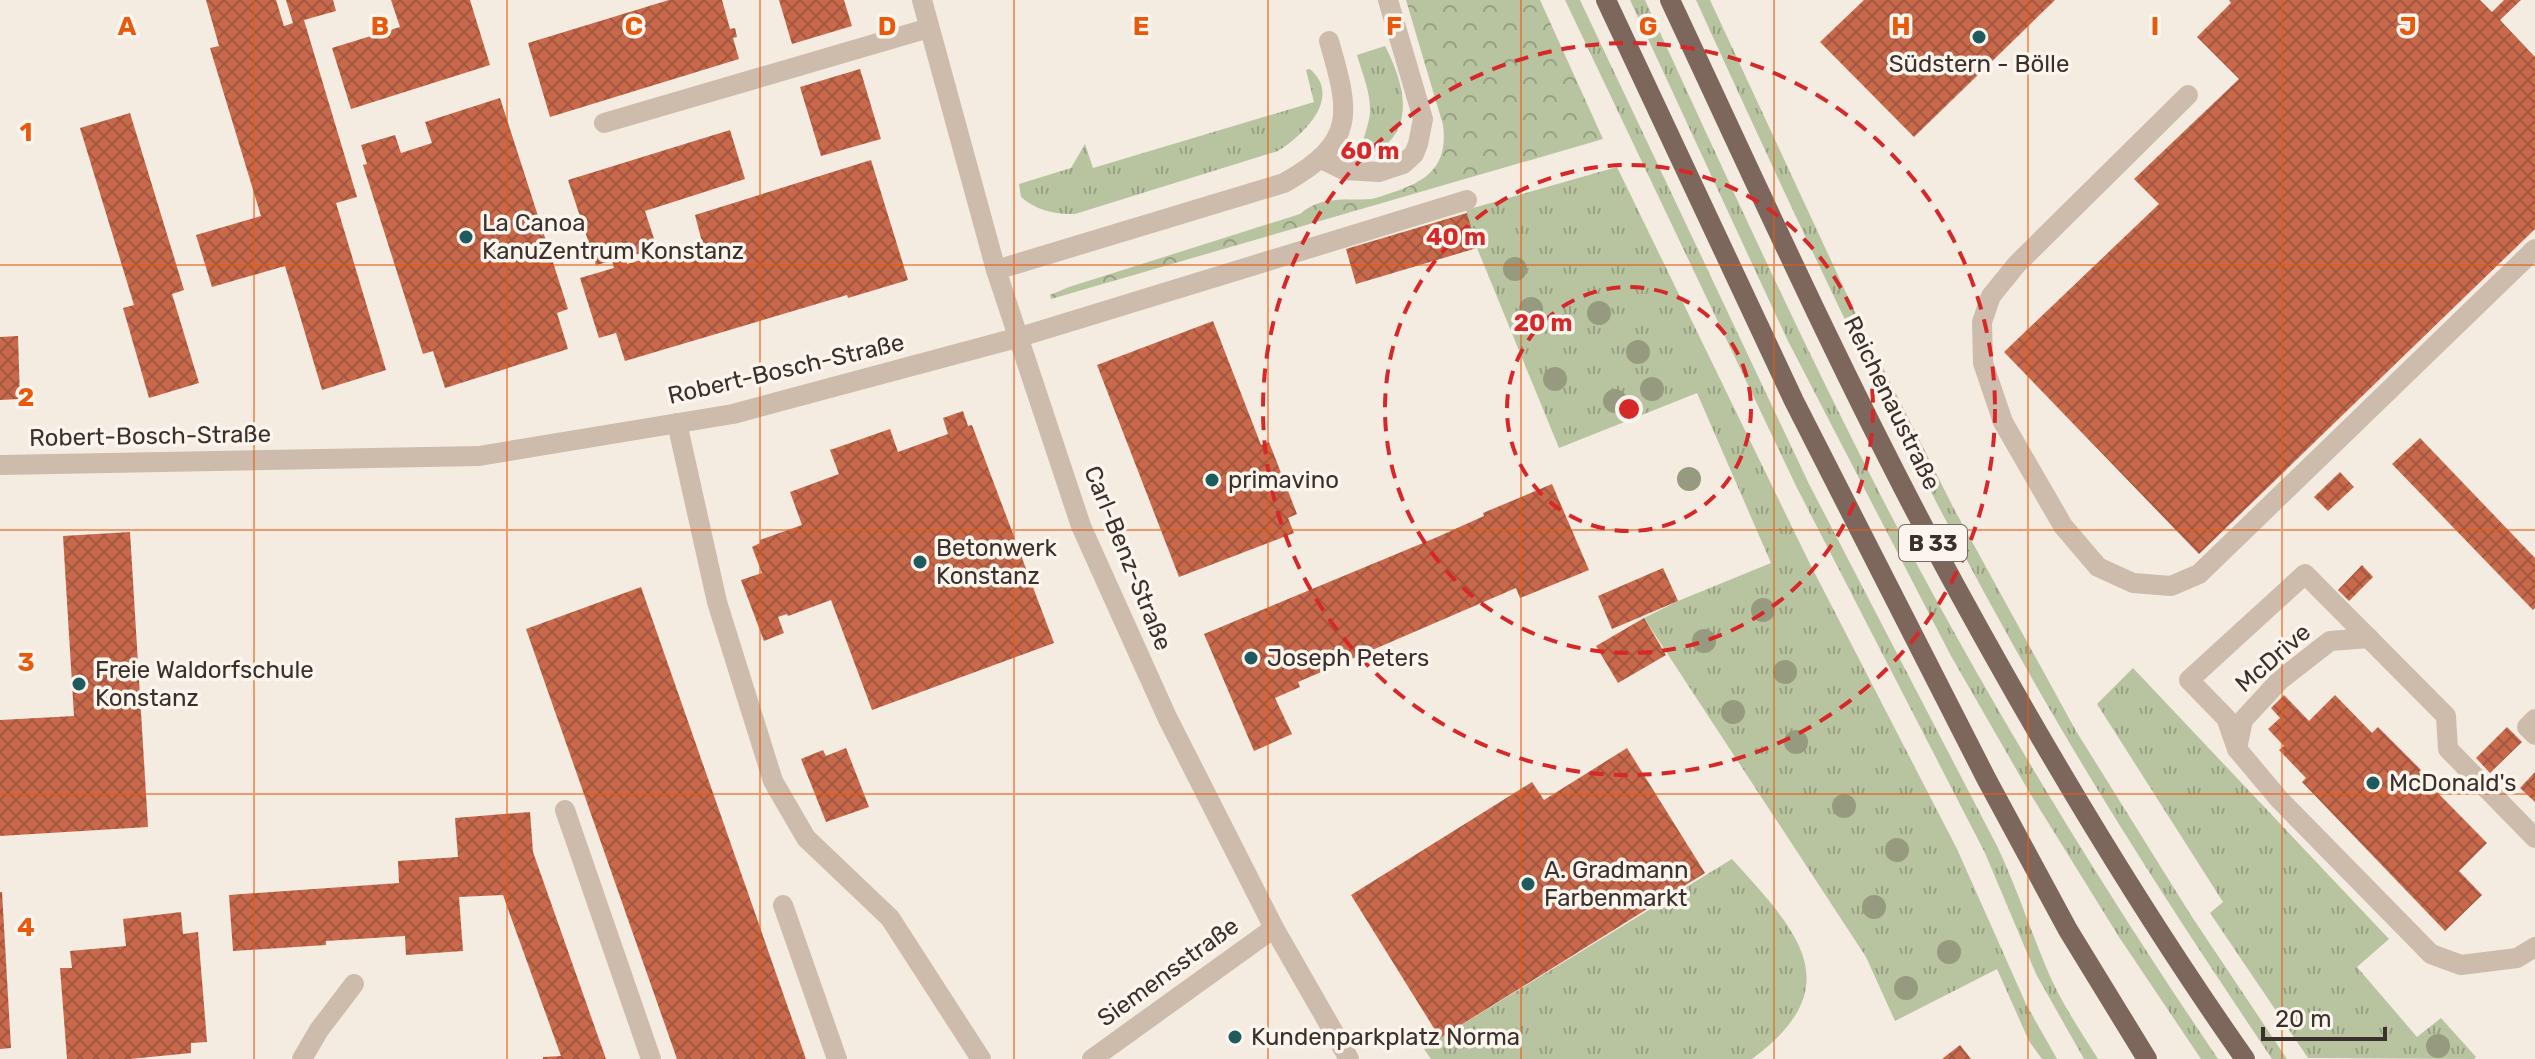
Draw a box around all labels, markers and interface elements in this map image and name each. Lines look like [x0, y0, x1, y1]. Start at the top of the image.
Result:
text: A [118, 11, 137, 42]
text: B [371, 11, 389, 42]
text: C [625, 11, 643, 42]
text: D [878, 11, 896, 42]
text: E [1133, 11, 1149, 42]
text: F [1386, 11, 1402, 42]
text: G [1639, 11, 1657, 42]
text: H [1891, 11, 1911, 42]
text: I [2151, 11, 2159, 42]
text: J [2399, 11, 2417, 42]
marker: Südstern - Bölle [1970, 28, 1988, 46]
place label: Südstern - Bölle [1889, 50, 2069, 78]
text: 1 [20, 117, 32, 148]
text: 60 m [1340, 137, 1400, 165]
place label: La Canoa KanuZentrum Konstanz [482, 209, 744, 265]
text: 40 m [1426, 223, 1486, 251]
marker: La Canoa KanuZentrum Konstanz [457, 228, 475, 246]
text: 20 m [1513, 309, 1573, 337]
street label: Reichenaustraße [1838, 312, 1946, 494]
street label: Robert-Bosch-Straße [665, 328, 907, 410]
text: 2 [18, 382, 34, 413]
centre of rings [1615, 395, 1643, 423]
street label: Robert-Bosch-Straße [29, 420, 271, 452]
street label: Carl-Benz-Straße [1078, 462, 1178, 654]
place label: primavino [1228, 466, 1339, 494]
marker: primavino [1203, 471, 1221, 489]
road number: B 33 [1899, 525, 1967, 561]
place label: Betonwerk Konstanz [936, 534, 1057, 590]
marker: Betonwerk Konstanz [911, 553, 929, 571]
street label: McDrive [2230, 618, 2316, 698]
place label: Joseph Peters [1267, 644, 1429, 672]
text: 3 [17, 647, 35, 678]
marker: Joseph Peters [1242, 649, 1260, 667]
place label: Freie Waldorfschule Konstanz [95, 656, 314, 712]
marker: Freie Waldorfschule Konstanz [70, 675, 88, 693]
place label: McDonald's [2389, 769, 2516, 797]
marker: McDonald's [2364, 774, 2382, 792]
place label: A. Gradmann Farbenmarkt [1544, 856, 1688, 912]
marker: A. Gradmann Farbenmarkt [1519, 875, 1537, 893]
text: 4 [17, 912, 35, 943]
street label: Siemensstraße [1092, 912, 1244, 1032]
scale bar [2263, 991, 2385, 1041]
text: 20 m [2275, 1005, 2332, 1033]
place label: Kundenparkplatz Norma [1251, 1023, 1520, 1051]
marker: Kundenparkplatz Norma [1226, 1028, 1244, 1046]

